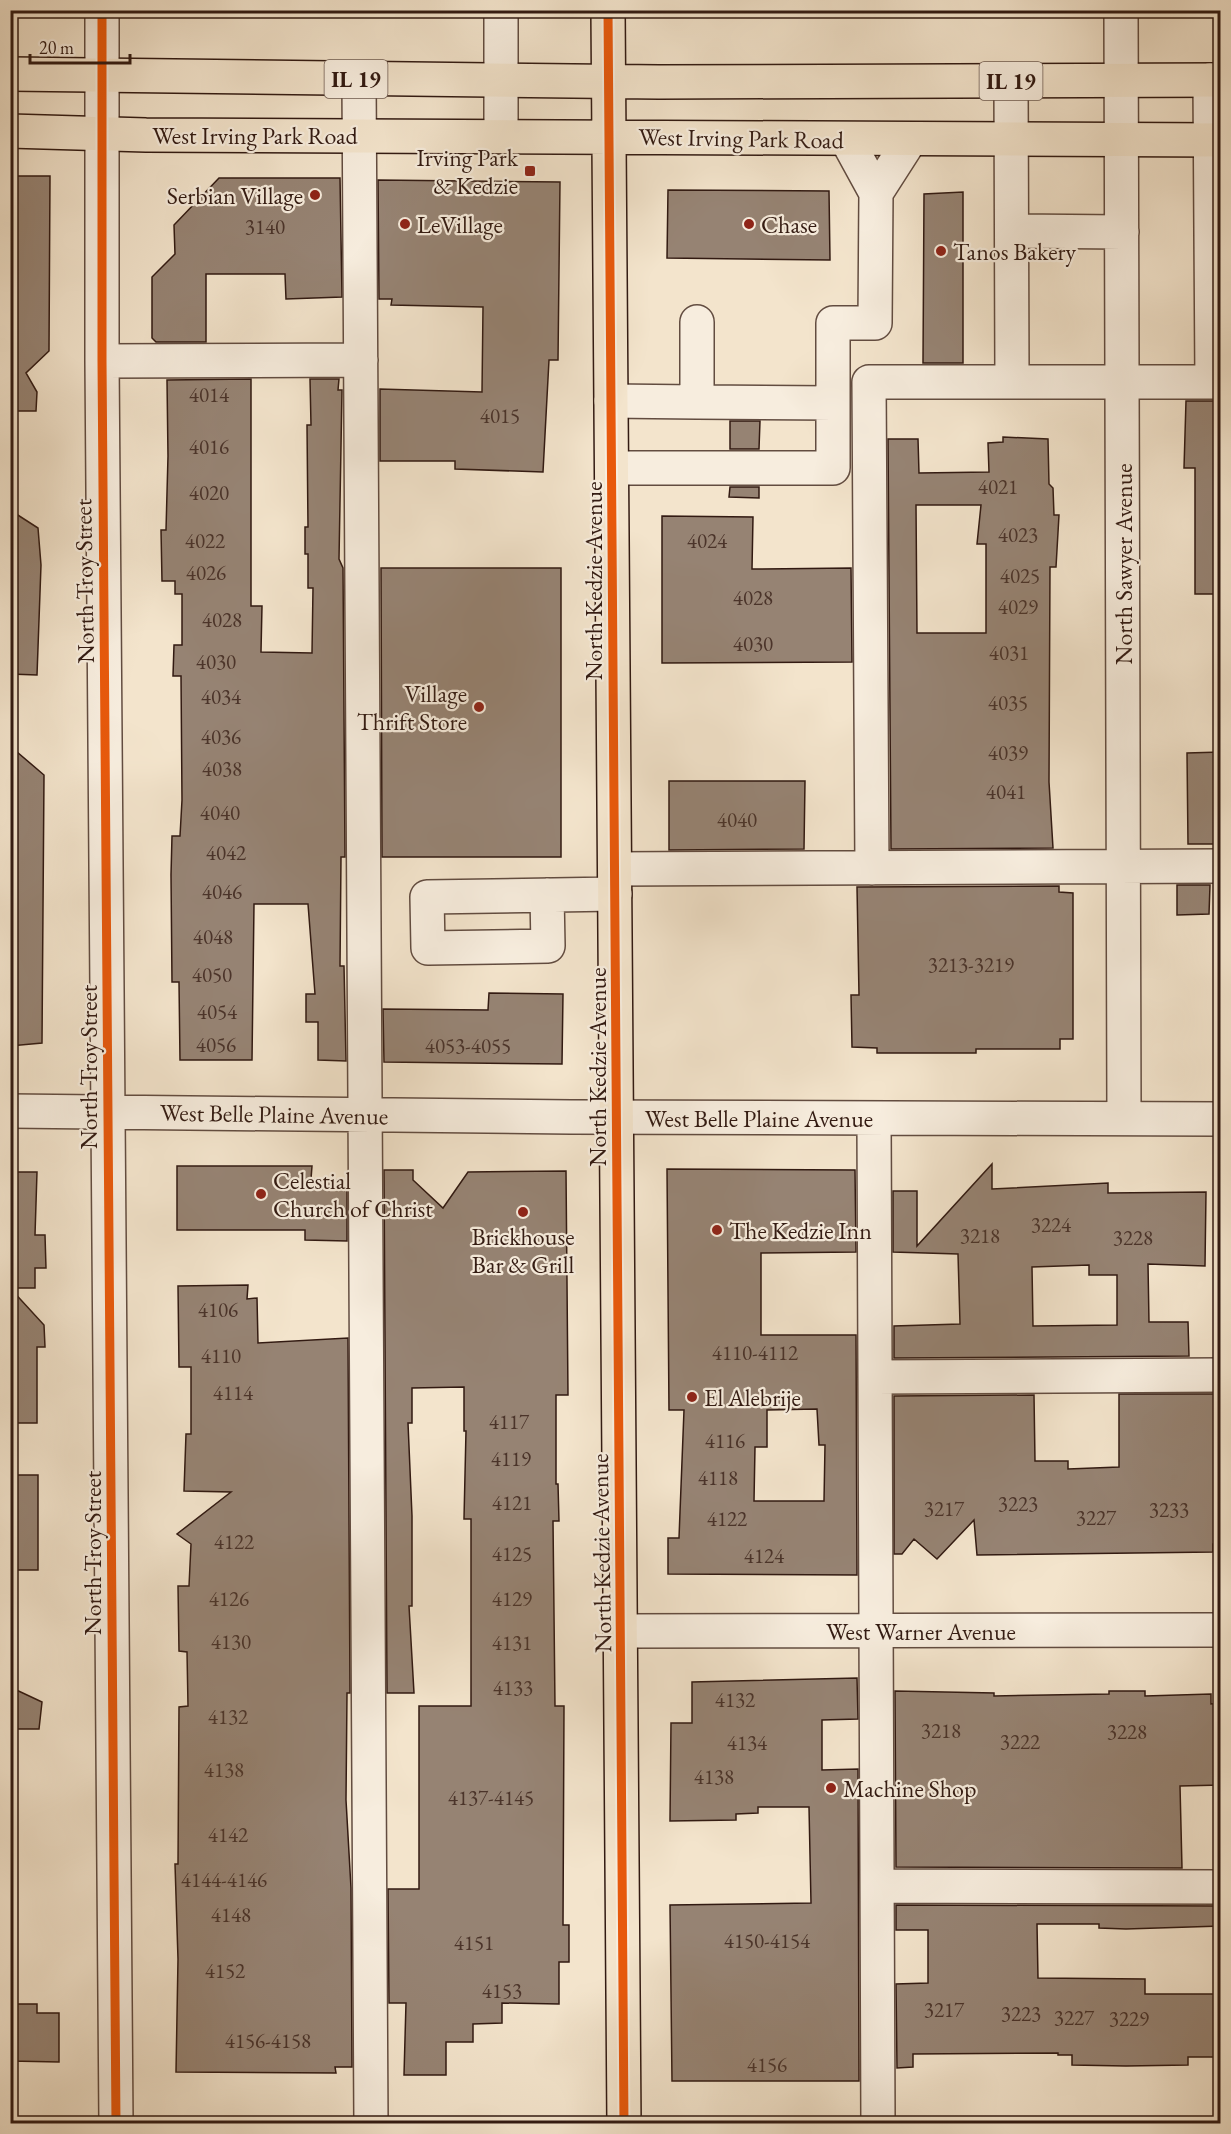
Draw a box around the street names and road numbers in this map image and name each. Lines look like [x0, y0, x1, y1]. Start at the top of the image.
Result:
road number: IL 19 [324, 60, 388, 98]
road number: IL 19 [980, 62, 1042, 100]
street label: West Irving Park Road [152, 120, 359, 151]
street label: West Irving Park Road [638, 121, 845, 155]
street label: North Sawyer Avenue [1108, 463, 1139, 665]
street label: North Kedzie Avenue [578, 481, 609, 681]
street label: North Troy Street [67, 498, 101, 664]
street label: North Kedzie Avenue [582, 967, 613, 1167]
street label: North Troy Street [73, 984, 104, 1149]
street label: West Belle Plaine Avenue [160, 1097, 388, 1131]
street label: West Belle Plaine Avenue [645, 1103, 873, 1134]
street label: North Kedzie Avenue [584, 1453, 618, 1653]
street label: North Troy Street [77, 1470, 108, 1635]
street label: West Warner Avenue [826, 1616, 1016, 1647]

